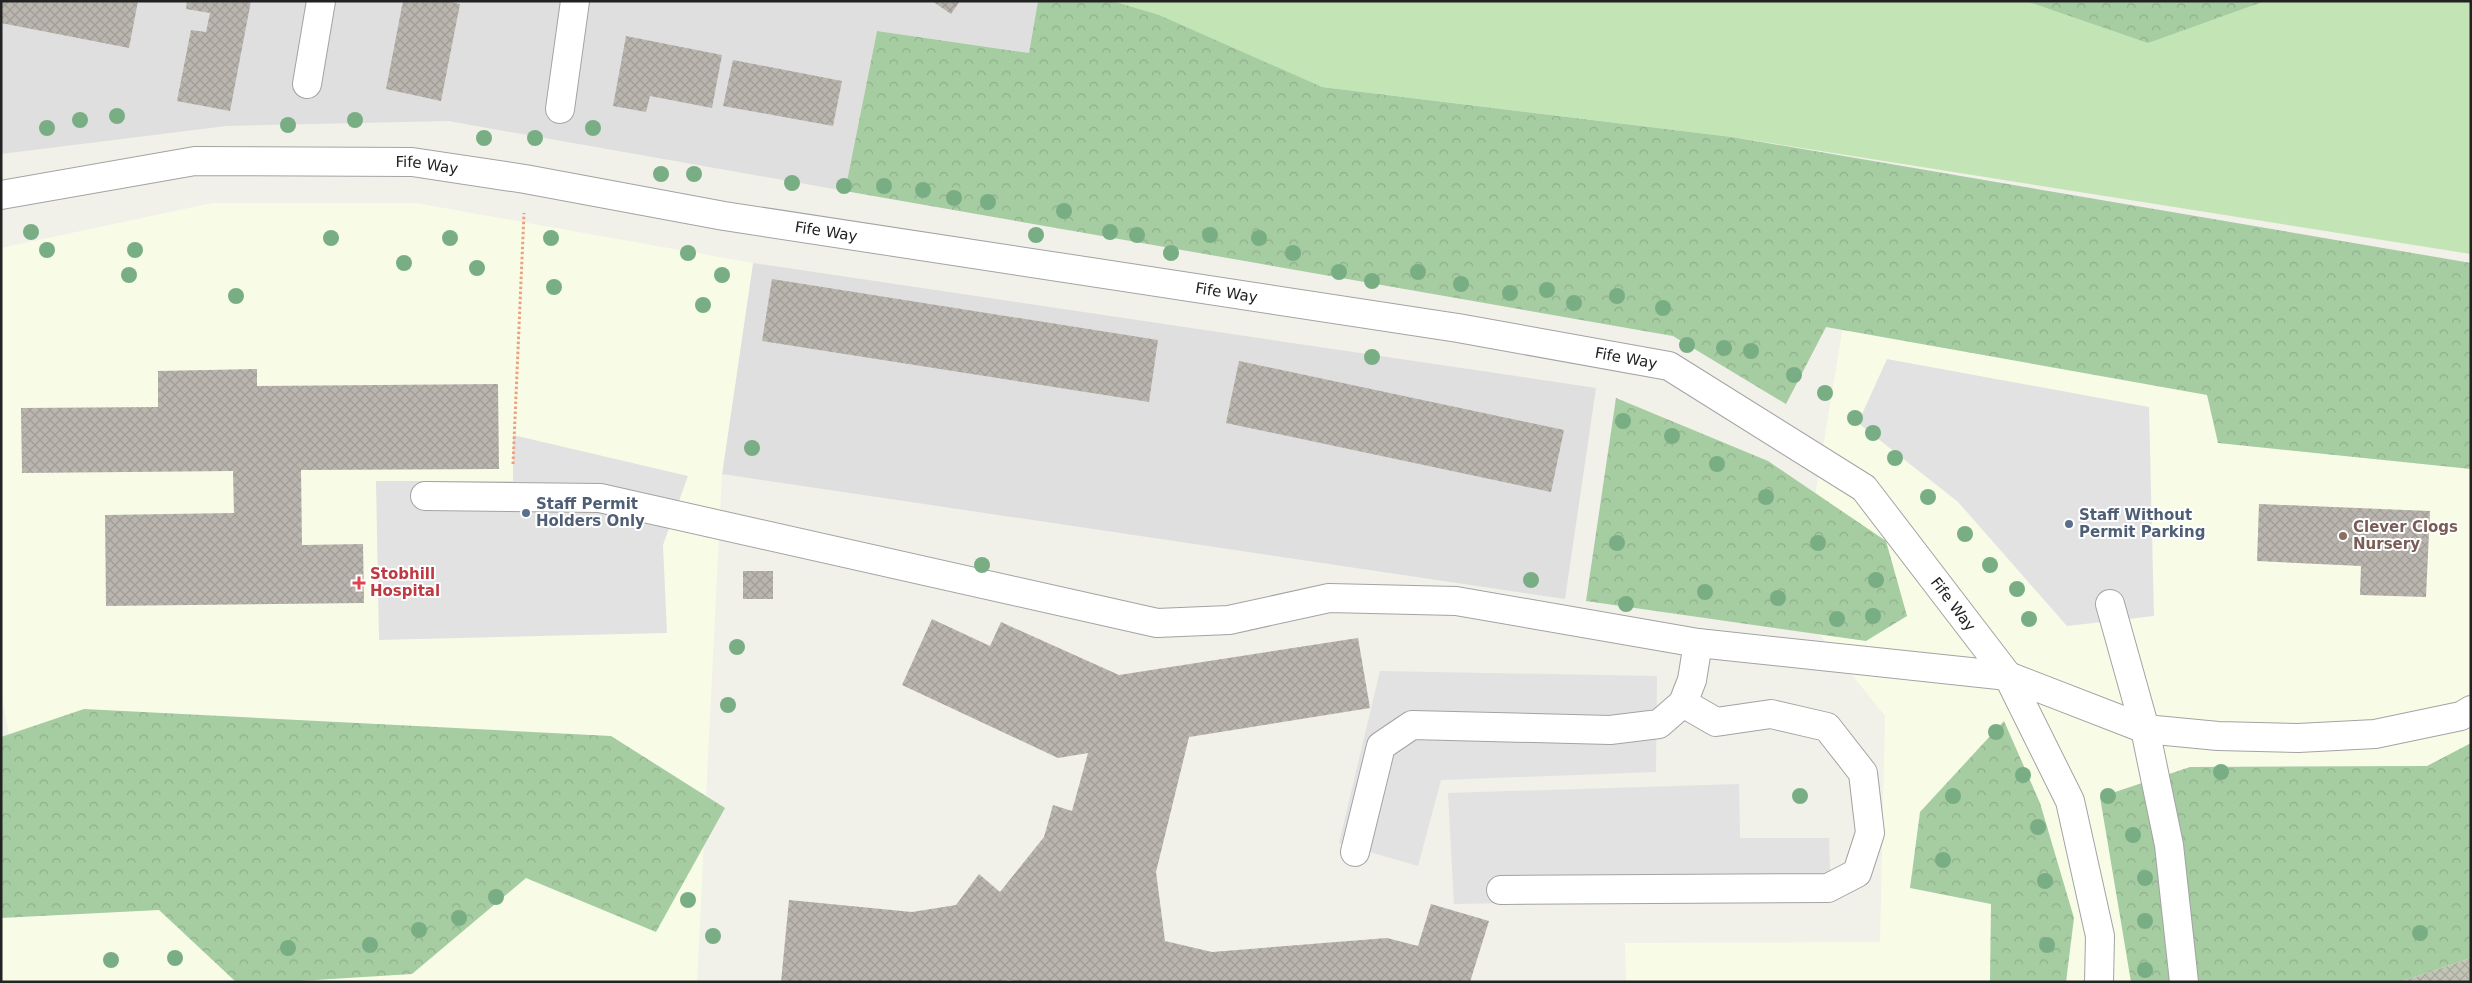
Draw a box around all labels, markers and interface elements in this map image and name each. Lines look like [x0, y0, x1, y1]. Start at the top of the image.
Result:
street label: Fife Way [396, 153, 459, 178]
street label: Fife Way [794, 218, 859, 245]
street label: Fife Way [1194, 279, 1259, 306]
street label: Fife Way [1594, 344, 1659, 373]
place label: Staff Permit Holders Only [536, 495, 645, 530]
place label: Staff Without Permit Parking [2079, 506, 2205, 541]
marker: Staff Permit Holders Only [520, 507, 532, 519]
marker: Staff Without Permit Parking [2063, 518, 2075, 530]
place label: Clever Clogs Nursery [2353, 518, 2458, 553]
marker: Clever Clogs Nursery [2337, 530, 2349, 542]
place label: Stobhill Hospital [370, 565, 440, 600]
street label: Fife Way [1927, 574, 1979, 635]
marker: Stobhill Hospital [352, 576, 366, 590]

